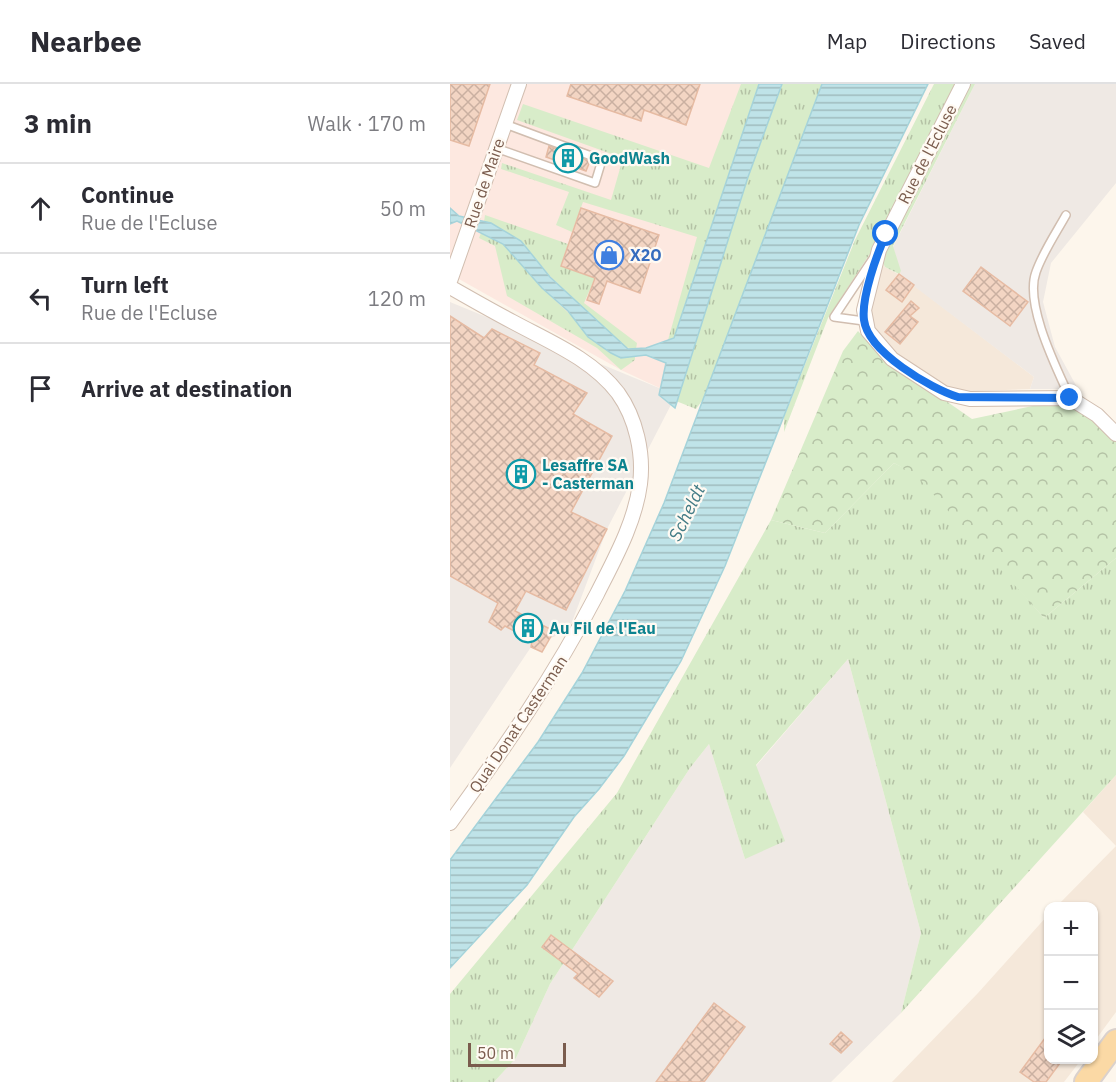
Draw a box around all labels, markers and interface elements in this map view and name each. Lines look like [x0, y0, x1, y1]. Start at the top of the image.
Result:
text: Nearbee [30, 23, 142, 60]
text: Map [827, 27, 867, 55]
text: Directions [900, 27, 996, 55]
text: Saved [1029, 27, 1086, 55]
street label: Rue de l'Ecluse [893, 101, 961, 207]
text: 3 min [24, 106, 92, 140]
text: Walk · 170 m [308, 110, 426, 137]
street label: Rue de Maire [459, 135, 509, 231]
building icon: GoodWash [552, 142, 584, 174]
place label: GoodWash [589, 148, 670, 168]
text: Continue [81, 180, 174, 209]
icon: ahead [24, 192, 57, 225]
text: 50 m [380, 195, 426, 222]
text: Rue de l'Ecluse [81, 209, 217, 236]
route start [872, 220, 898, 246]
shop icon: X2O [593, 239, 625, 271]
place label: X2O [630, 245, 662, 265]
text: Turn left [81, 270, 169, 299]
icon: left [24, 282, 57, 315]
text: 120 m [368, 285, 426, 312]
text: Rue de l'Ecluse [81, 299, 217, 326]
icon: arrive [24, 372, 57, 405]
text: Arrive at destination [81, 374, 292, 403]
route end [1056, 384, 1082, 410]
place label: Lesaffre SA - Casterman [542, 455, 634, 493]
building icon: Lesaffre SA - Casterman [505, 458, 537, 490]
water label: Scheldt [663, 480, 710, 545]
building icon: Au Fil de l'Eau [512, 612, 544, 644]
place label: Au Fil de l'Eau [549, 618, 656, 638]
street label: Quai Donat Casterman [465, 651, 571, 797]
map controls [1044, 902, 1098, 1064]
button: + [1044, 902, 1098, 956]
button: − [1044, 956, 1098, 1010]
button: layers [1044, 1010, 1098, 1064]
scale bar [468, 1040, 566, 1068]
text: 50 m [477, 1043, 514, 1063]

